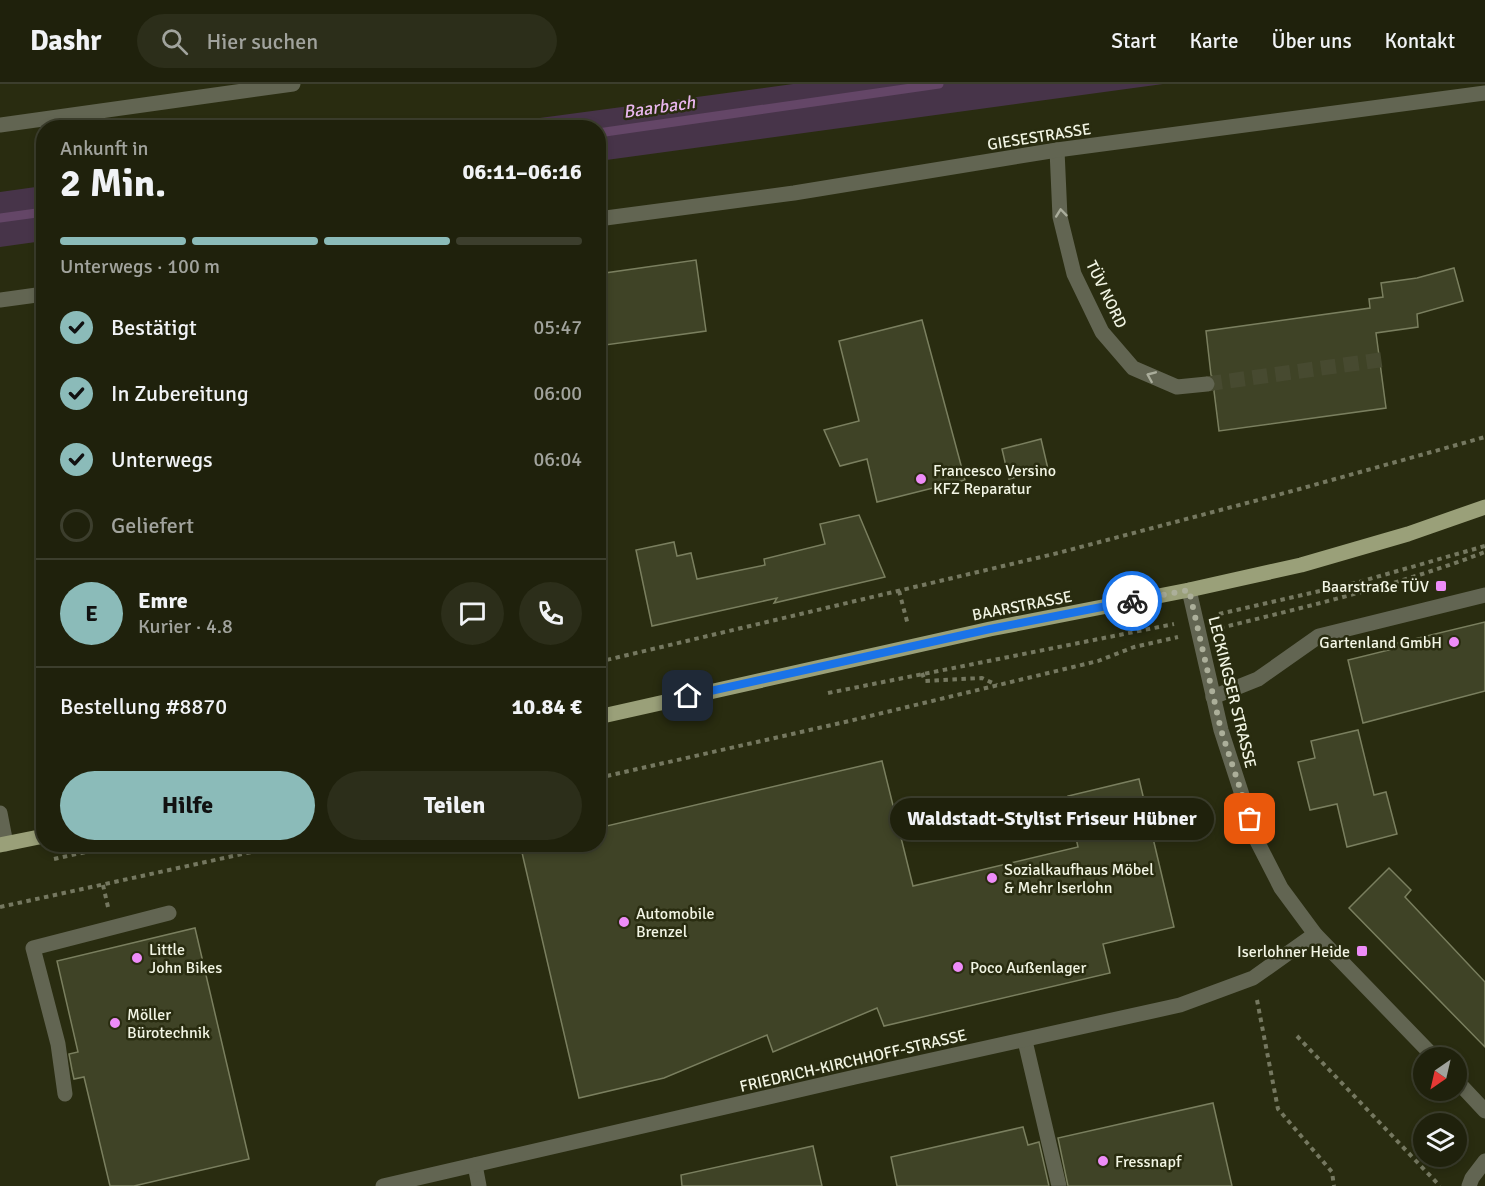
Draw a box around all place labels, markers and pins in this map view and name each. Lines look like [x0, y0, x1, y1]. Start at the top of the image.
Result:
place label: Francesco Versino KFZ Reparatur [933, 461, 1056, 499]
marker: Francesco Versino KFZ Reparatur [914, 472, 928, 486]
place label: Baarstraße TÜV [1321, 577, 1429, 597]
marker: Baarstraße TÜV [1434, 579, 1448, 593]
place label: Gartenland GmbH [1319, 633, 1442, 653]
marker: Gartenland GmbH [1447, 635, 1461, 649]
pin [662, 670, 713, 721]
pin [1224, 793, 1275, 844]
callout: Waldstadt-Stylist Friseur Hübner [890, 798, 1214, 840]
place label: Sozialkaufhaus Möbel & Mehr Iserlohn [1004, 860, 1154, 898]
marker: Sozialkaufhaus Möbel & Mehr Iserlohn [985, 871, 999, 885]
place label: Automobile Brenzel [636, 904, 715, 942]
marker: Automobile Brenzel [617, 915, 631, 929]
place label: Little John Bikes [149, 940, 222, 978]
place label: Iserlohner Heide [1237, 942, 1350, 962]
marker: Iserlohner Heide [1355, 944, 1369, 958]
marker: Little John Bikes [130, 951, 144, 965]
place label: Poco Außenlager [970, 958, 1087, 978]
marker: Poco Außenlager [951, 960, 965, 974]
place label: Möller Bürotechnik [127, 1005, 210, 1043]
marker: Möller Bürotechnik [108, 1016, 122, 1030]
place label: Fressnapf [1115, 1152, 1182, 1172]
marker: Fressnapf [1096, 1154, 1110, 1168]

